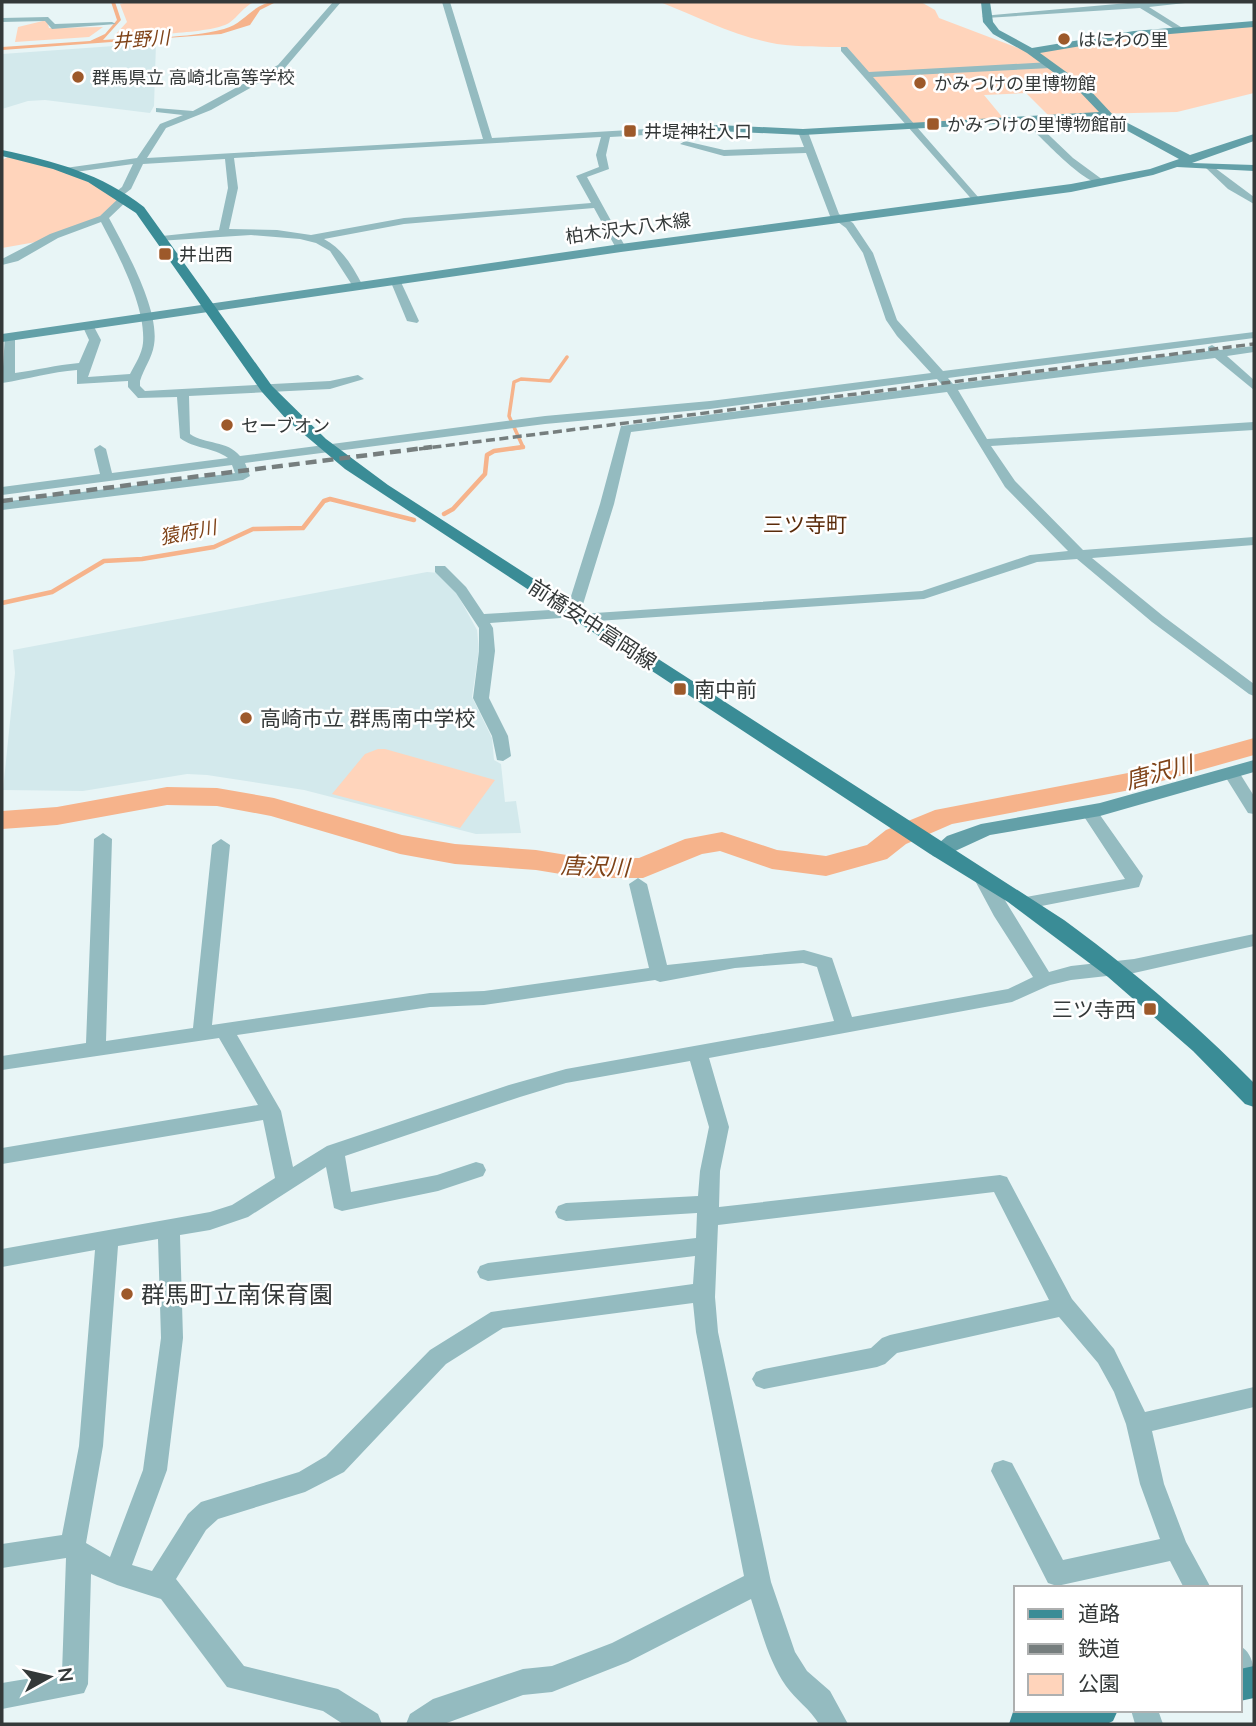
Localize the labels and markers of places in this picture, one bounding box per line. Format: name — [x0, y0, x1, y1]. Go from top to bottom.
place label: はにわの里 — [1078, 28, 1168, 51]
marker: はにわの里 — [1056, 31, 1072, 47]
place label: 群馬県立 高崎北高等学校 — [92, 66, 295, 89]
marker: 群馬県立 高崎北高等学校 — [70, 69, 86, 85]
place label: かみつけの里博物館 — [934, 72, 1096, 95]
marker: かみつけの里博物館 — [912, 75, 928, 91]
place label: かみつけの里博物館前 — [947, 113, 1127, 136]
marker: かみつけの里博物館前 — [925, 116, 941, 132]
place label: 井堤神社入口 — [644, 120, 752, 143]
marker: 井堤神社入口 — [622, 123, 638, 139]
place label: 井出西 — [179, 243, 233, 266]
marker: 井出西 — [157, 246, 173, 262]
place label: セーブオン — [241, 414, 330, 437]
marker: セーブオン — [219, 417, 235, 433]
place label: 南中前 — [694, 676, 757, 702]
marker: 南中前 — [672, 681, 688, 697]
place label: 高崎市立 群馬南中学校 — [260, 705, 475, 731]
marker: 高崎市立 群馬南中学校 — [238, 710, 254, 726]
place label: 三ツ寺西 — [1052, 996, 1136, 1022]
marker: 三ツ寺西 — [1142, 1001, 1158, 1017]
place label: 群馬町立南保育園 — [141, 1279, 333, 1309]
marker: 群馬町立南保育園 — [119, 1286, 135, 1302]

